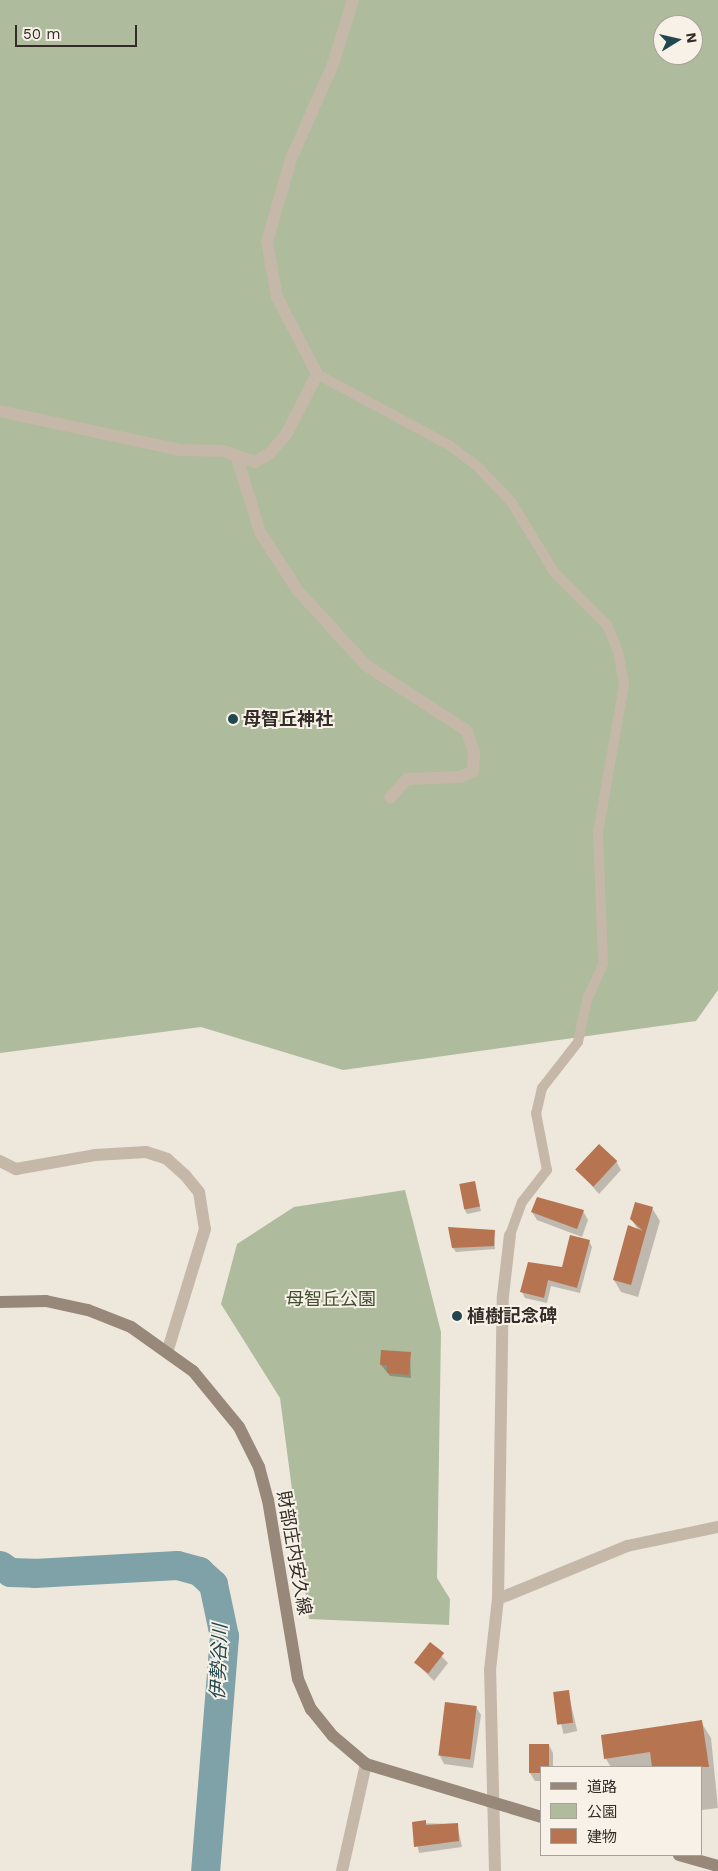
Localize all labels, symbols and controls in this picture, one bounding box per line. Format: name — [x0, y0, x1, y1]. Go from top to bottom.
scale bar — [18, 15, 140, 47]
north arrow — [653, 15, 703, 65]
text: 50 m — [23, 25, 60, 43]
text: N — [683, 31, 701, 44]
place label: 母智丘神社 — [243, 708, 333, 730]
marker: 母智丘神社 — [227, 713, 239, 725]
park label: 母智丘公園 — [286, 1288, 376, 1310]
place label: 植樹記念碑 — [467, 1305, 557, 1327]
marker: 植樹記念碑 — [451, 1310, 463, 1322]
street label: 財部庄内安久線 — [272, 1489, 316, 1617]
water label: 伊勢谷川 — [206, 1624, 232, 1700]
legend — [540, 1766, 703, 1856]
text: 道路 — [587, 1778, 617, 1796]
text: 公園 — [587, 1803, 617, 1821]
text: 建物 — [587, 1828, 617, 1846]

